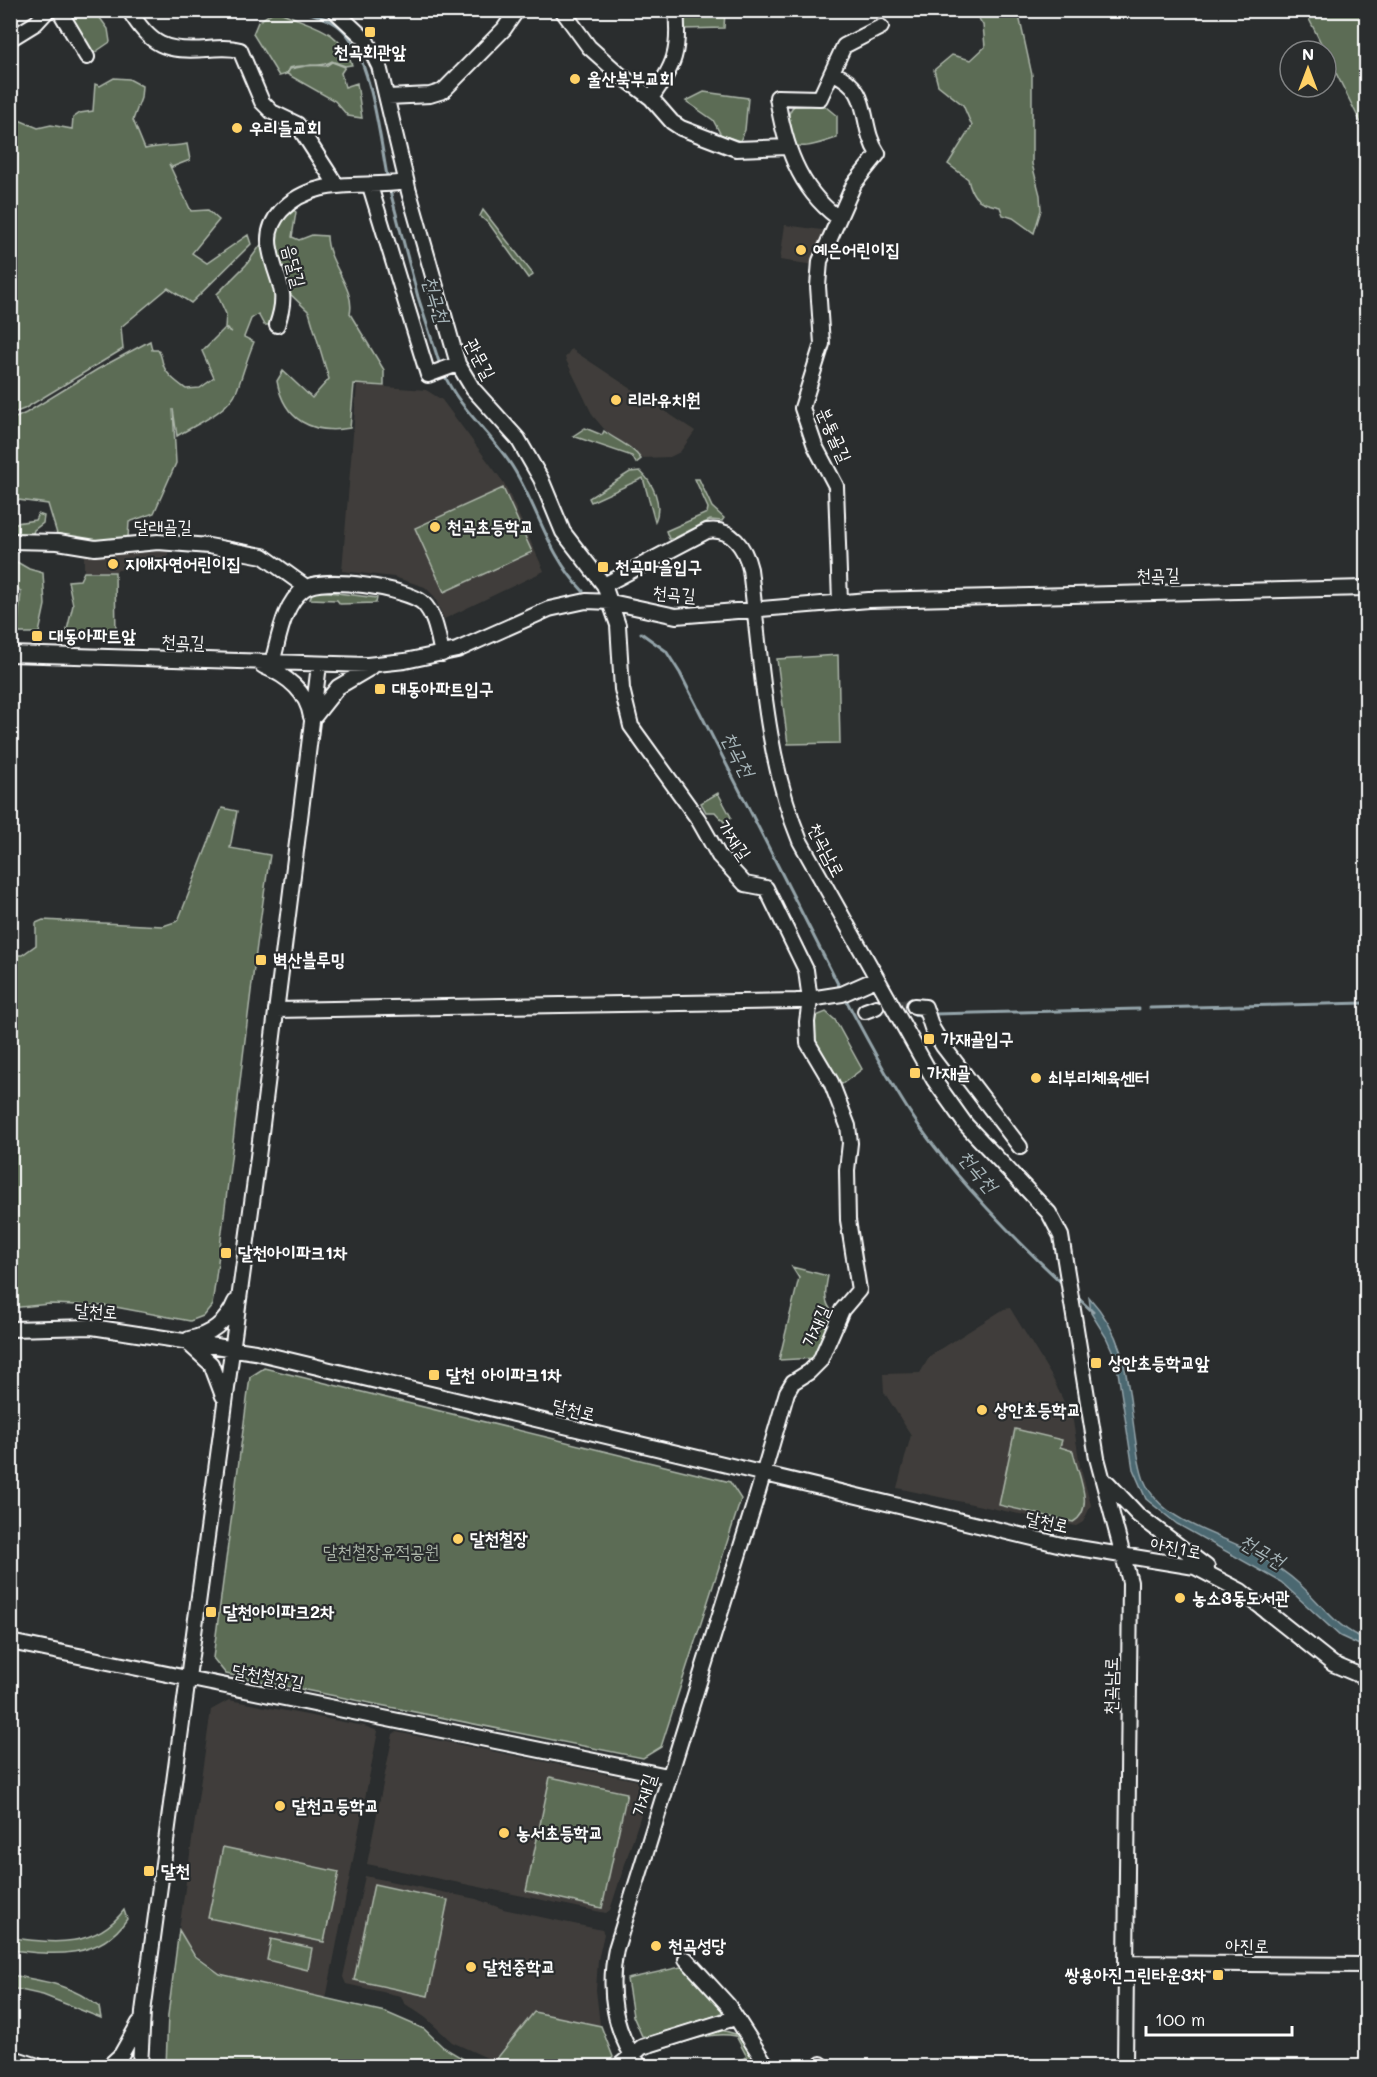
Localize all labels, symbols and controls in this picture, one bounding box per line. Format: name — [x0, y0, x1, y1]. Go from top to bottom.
marker: 천곡회관앞 — [363, 25, 377, 39]
place label: 천곡회관앞 — [334, 39, 407, 63]
north arrow — [1278, 39, 1338, 99]
text: N — [1302, 43, 1314, 64]
place label: 울산북부교회 — [587, 66, 674, 90]
marker: 울산북부교회 — [568, 72, 582, 86]
place label: 우리들교회 — [249, 115, 321, 139]
marker: 우리들교회 — [230, 121, 244, 135]
place label: 예은어린이집 — [813, 237, 900, 261]
street label: 음달길 — [278, 242, 312, 290]
marker: 예은어린이집 — [794, 243, 808, 257]
water label: 천곡천 — [417, 272, 457, 327]
street label: 관문길 — [460, 334, 502, 384]
place label: 리라유치원 — [628, 387, 700, 411]
marker: 리라유치원 — [609, 393, 623, 407]
street label: 분통골길 — [812, 403, 858, 466]
street label: 달래골길 — [134, 514, 192, 538]
place label: 천곡초등학교 — [447, 514, 534, 538]
marker: 천곡초등학교 — [428, 520, 442, 534]
place label: 지애자연어린이집 — [125, 551, 241, 575]
place label: 천곡마을입구 — [615, 554, 702, 578]
marker: 지애자연어린이집 — [106, 557, 120, 571]
marker: 천곡마을입구 — [596, 560, 610, 574]
street label: 천곡길 — [1136, 562, 1180, 586]
street label: 천곡길 — [652, 580, 697, 607]
place label: 대동아파트앞 — [49, 623, 136, 647]
street label: 천곡길 — [161, 628, 206, 654]
marker: 대동아파트앞 — [30, 629, 44, 643]
place label: 대동아파트입구 — [392, 676, 493, 700]
marker: 대동아파트입구 — [373, 682, 387, 696]
water label: 천곡천 — [716, 726, 762, 783]
street label: 가재길 — [713, 815, 757, 865]
street label: 천곡남로 — [803, 818, 851, 881]
place label: 벽산블루밍 — [273, 947, 345, 971]
marker: 벽산블루밍 — [254, 953, 268, 967]
place label: 가재골입구 — [941, 1026, 1013, 1050]
marker: 가재골입구 — [922, 1032, 936, 1046]
place label: 가재골 — [927, 1060, 971, 1084]
place label: 쇠부리체육센터 — [1048, 1065, 1149, 1089]
marker: 가재골 — [908, 1066, 922, 1080]
marker: 쇠부리체육센터 — [1029, 1071, 1043, 1085]
water label: 천곡천 — [953, 1144, 1005, 1199]
place label: 달천아이파크1차 — [238, 1240, 348, 1264]
marker: 달천아이파크1차 — [219, 1246, 233, 1260]
street label: 달천로 — [74, 1297, 119, 1323]
street label: 가재길 — [795, 1300, 835, 1350]
place label: 상안초등학교앞 — [1108, 1350, 1210, 1374]
marker: 상안초등학교앞 — [1089, 1356, 1103, 1370]
place label: 달천 아이파크1차 — [446, 1362, 562, 1386]
marker: 달천 아이파크1차 — [427, 1368, 441, 1382]
street label: 달천로 — [550, 1392, 598, 1426]
place label: 상안초등학교 — [994, 1397, 1081, 1421]
marker: 상안초등학교 — [975, 1403, 989, 1417]
street label: 달천로 — [1023, 1504, 1071, 1538]
place label: 달천철장 — [470, 1526, 528, 1550]
water label: 천곡천 — [1235, 1527, 1292, 1574]
street label: 아진1로 — [1149, 1530, 1204, 1564]
marker: 달천철장 — [451, 1532, 465, 1546]
park label: 달천철장유적공원 — [323, 1539, 439, 1563]
place label: 농소3동도서관 — [1192, 1585, 1290, 1609]
marker: 농소3동도서관 — [1173, 1591, 1187, 1605]
place label: 달천아이파크2차 — [223, 1599, 335, 1623]
marker: 달천아이파크2차 — [204, 1605, 218, 1619]
street label: 달천철장길 — [230, 1657, 307, 1695]
street label: 천곡남로 — [1097, 1657, 1123, 1715]
street label: 가재길 — [625, 1770, 661, 1819]
place label: 달천고등학교 — [292, 1793, 379, 1817]
marker: 달천고등학교 — [273, 1799, 287, 1813]
place label: 농서초등학교 — [516, 1820, 603, 1844]
marker: 농서초등학교 — [497, 1826, 511, 1840]
place label: 달천 — [161, 1858, 190, 1882]
marker: 달천 — [142, 1864, 156, 1878]
place label: 천곡성당 — [668, 1933, 726, 1957]
street label: 아진로 — [1225, 1933, 1269, 1957]
marker: 천곡성당 — [649, 1939, 663, 1953]
place label: 달천중학교 — [483, 1954, 555, 1978]
marker: 달천중학교 — [464, 1960, 478, 1974]
place label: 쌍용아진그린타운3차 — [1065, 1962, 1207, 1986]
marker: 쌍용아진그린타운3차 — [1211, 1968, 1225, 1982]
scale bar — [1146, 1999, 1292, 2037]
text: 100 m — [1155, 2007, 1205, 2031]

